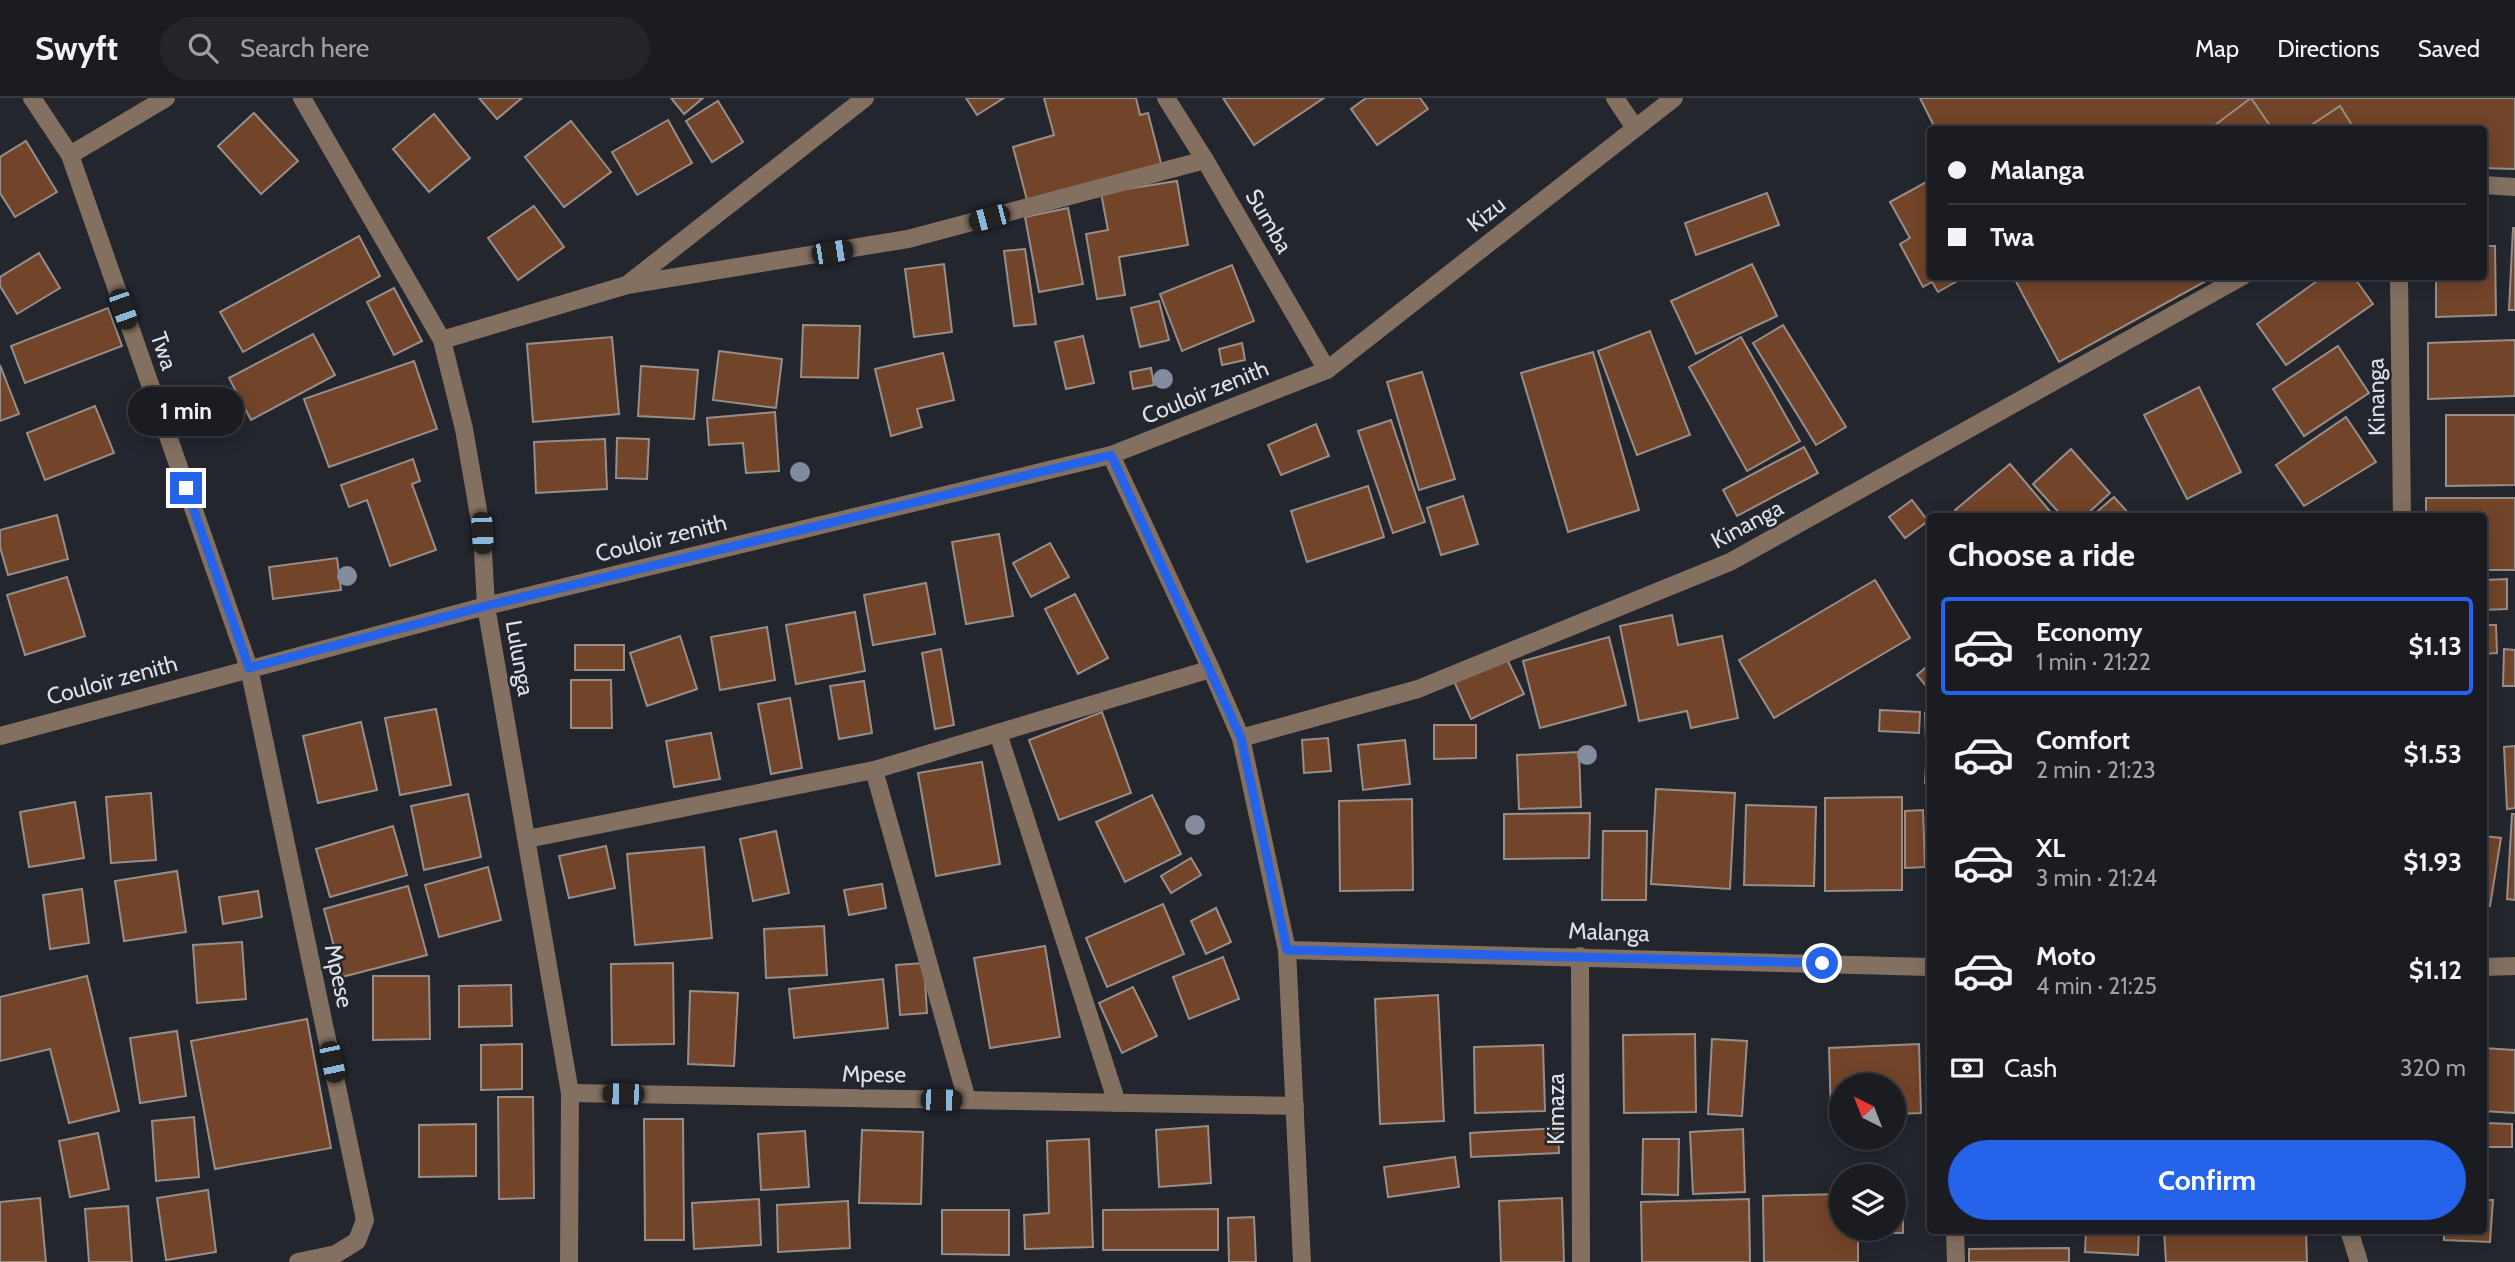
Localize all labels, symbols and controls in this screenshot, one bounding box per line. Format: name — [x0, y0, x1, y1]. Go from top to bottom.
search box — [160, 17, 650, 80]
text: Swyft — [35, 28, 118, 68]
icon: search — [184, 29, 222, 67]
text: Search here — [240, 32, 369, 64]
text: Map — [2195, 34, 2239, 63]
text: Directions — [2277, 34, 2380, 63]
text: Saved — [2418, 34, 2480, 63]
text: Malanga — [1990, 154, 2085, 186]
street label: Sumba — [1240, 184, 1298, 258]
street label: Kizu — [1461, 190, 1511, 238]
car — [966, 202, 1013, 234]
text: Twa — [1990, 221, 2034, 253]
car — [810, 238, 855, 266]
car — [107, 286, 140, 332]
street label: Twa — [145, 328, 183, 374]
street label: Couloir zenith — [1138, 354, 1272, 430]
street label: Kinanga — [2361, 358, 2391, 436]
callout: 1 min — [128, 386, 244, 436]
text: 1 min — [160, 397, 212, 425]
route end — [170, 472, 202, 504]
street label: Kinanga — [1706, 493, 1788, 555]
street label: Couloir zenith — [593, 508, 729, 568]
car — [471, 511, 494, 555]
text: Choose a ride — [1948, 535, 2135, 574]
icon: car — [1952, 615, 2015, 678]
text: Economy — [2036, 616, 2142, 648]
street label: Lulunga — [500, 618, 540, 698]
text: $1.13 — [2408, 630, 2462, 662]
text: 1 min · 21:22 — [2036, 648, 2151, 676]
street label: Couloir zenith — [44, 649, 180, 711]
icon: car — [1952, 723, 2015, 786]
text: Comfort — [2036, 724, 2130, 756]
text: $1.53 — [2404, 738, 2462, 770]
text: 2 min · 21:23 — [2036, 756, 2156, 784]
icon: car — [1952, 831, 2015, 894]
text: XL — [2036, 832, 2065, 864]
text: $1.93 — [2403, 846, 2462, 878]
text: 3 min · 21:24 — [2036, 864, 2157, 892]
street label: Malanga — [1568, 917, 1650, 947]
icon: car — [1952, 939, 2015, 1002]
text: Moto — [2036, 940, 2096, 972]
street label: Mpese — [319, 942, 359, 1011]
route start — [1806, 947, 1838, 979]
text: $1.12 — [2409, 954, 2462, 986]
text: 4 min · 21:25 — [2036, 972, 2157, 1000]
car — [318, 1039, 347, 1085]
icon: cash — [1948, 1049, 1986, 1087]
text: Cash — [2004, 1052, 2057, 1084]
text: 320 m — [2400, 1054, 2466, 1082]
street label: Mpese — [842, 1059, 907, 1089]
street label: Kimaza — [1542, 1073, 1570, 1145]
north arrow — [1829, 1073, 1906, 1150]
map controls — [1829, 1073, 1906, 1241]
car — [602, 1083, 645, 1105]
car — [920, 1089, 963, 1111]
button: Confirm — [1948, 1140, 2466, 1220]
button: layers — [1829, 1164, 1906, 1241]

